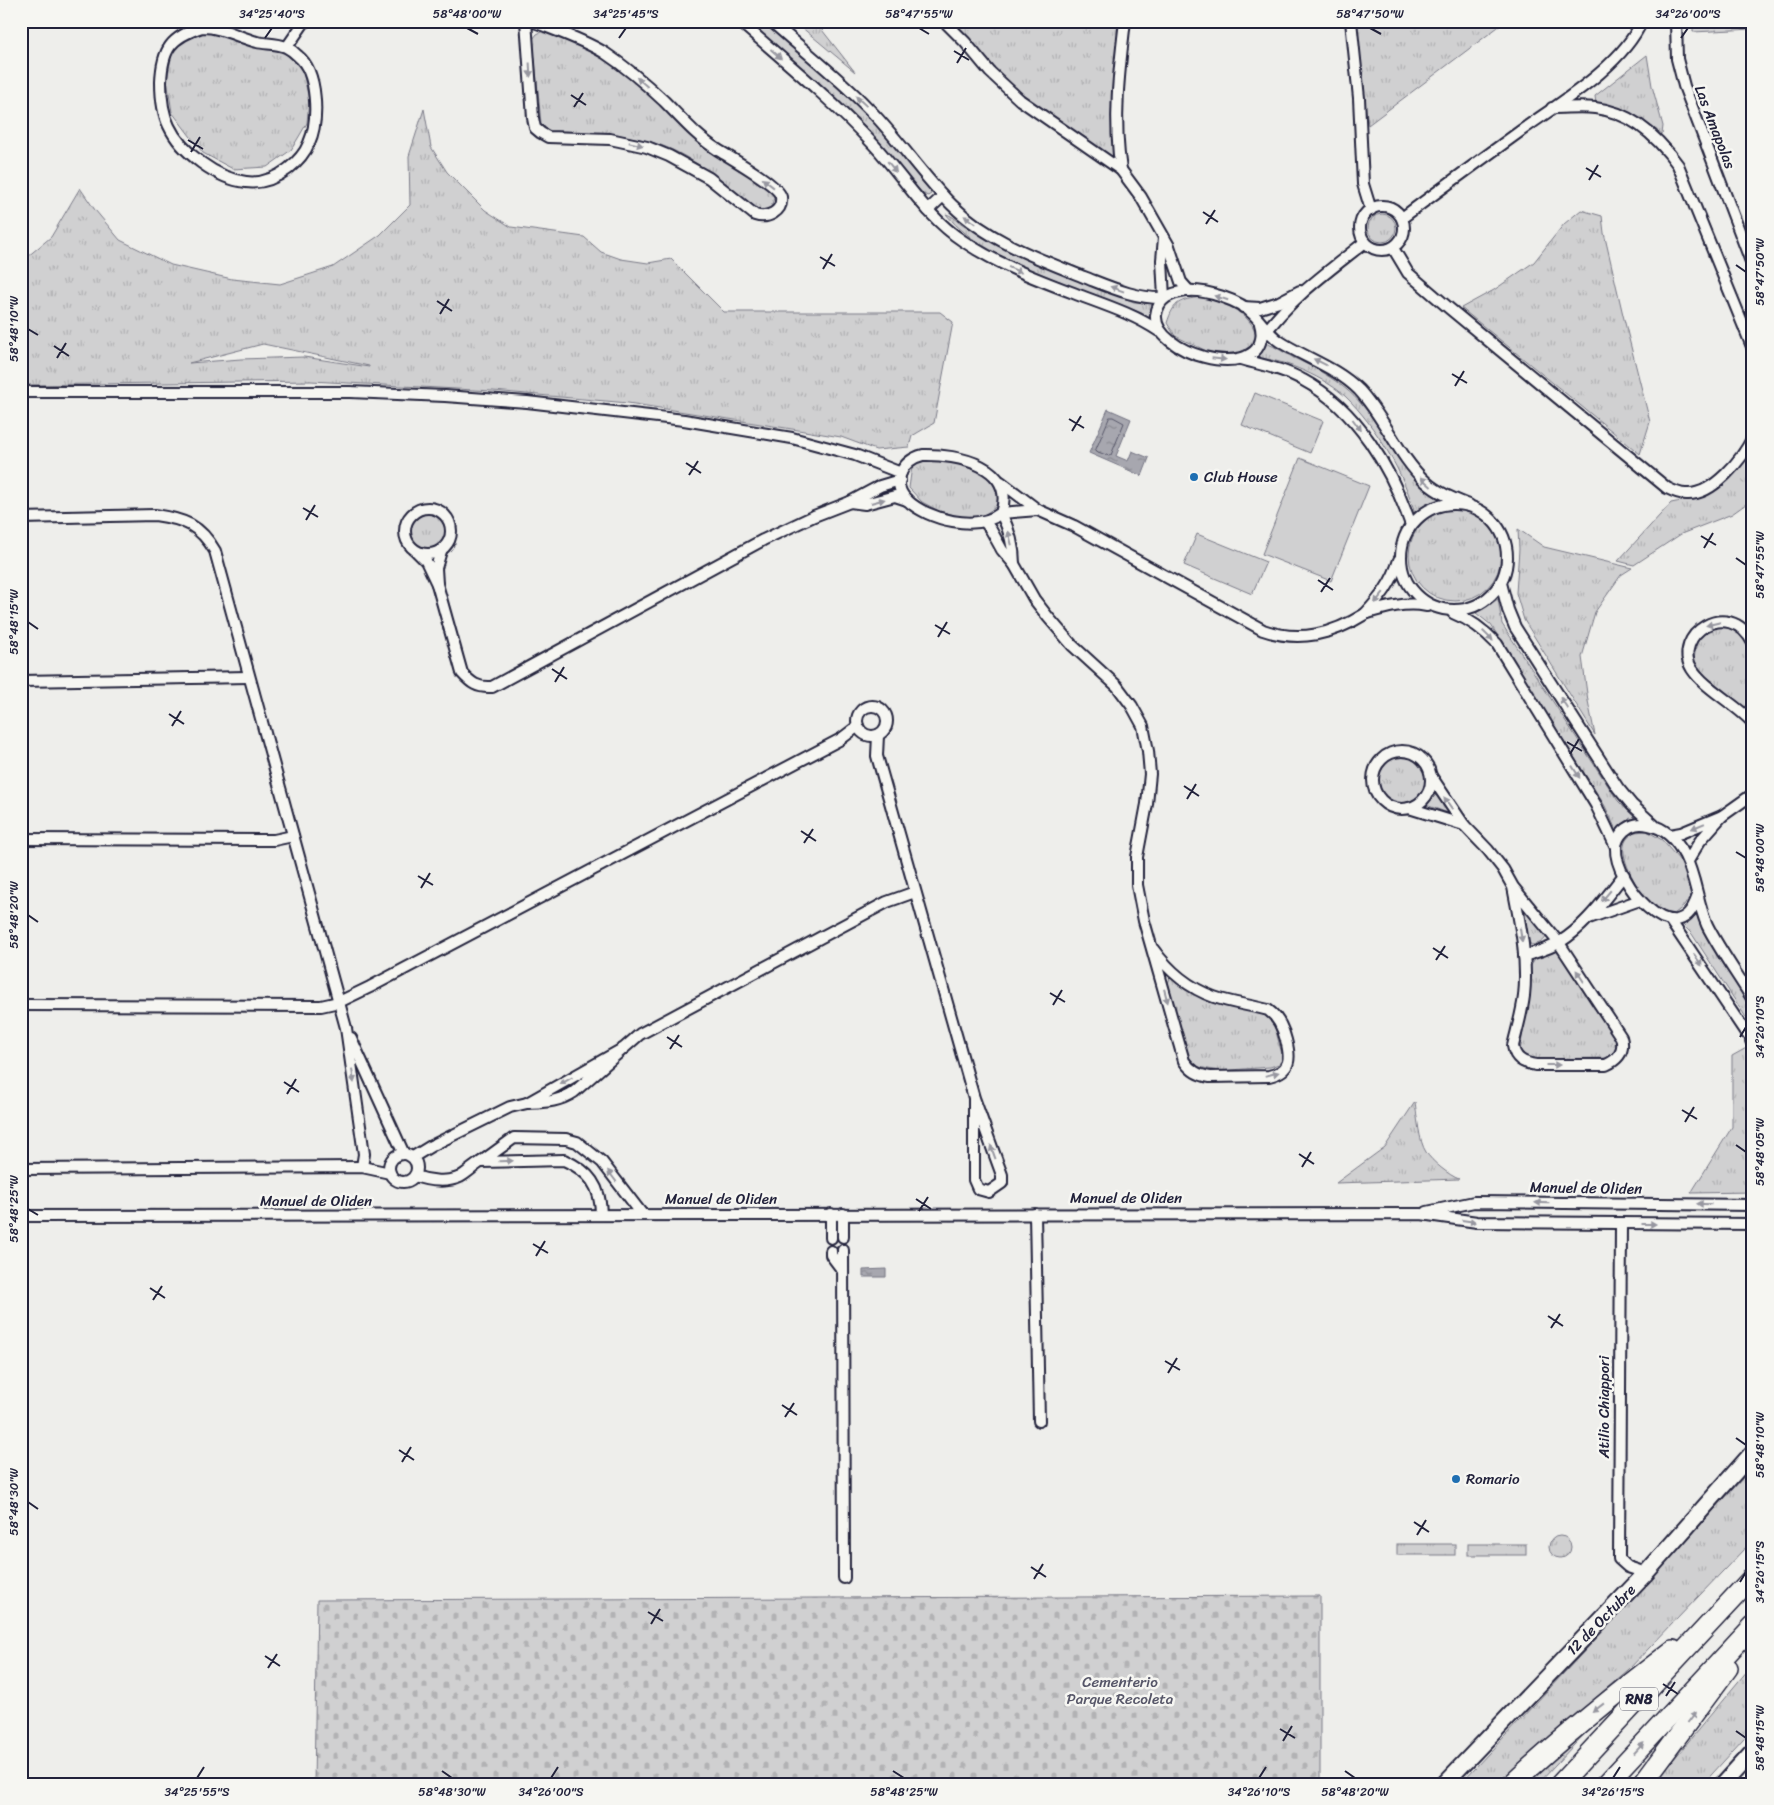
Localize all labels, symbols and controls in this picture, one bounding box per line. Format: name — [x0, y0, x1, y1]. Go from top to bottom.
text: 34°25'40"S — [239, 3, 305, 25]
text: 58°48'00"W — [433, 3, 502, 25]
text: 34°25'45"S — [593, 3, 659, 25]
text: 58°47'55"W — [885, 3, 953, 25]
text: 58°47'50"W — [1336, 3, 1405, 25]
text: 34°26'00"S — [1655, 3, 1721, 25]
one-way arrow — [769, 48, 782, 59]
one-way arrow — [527, 62, 535, 78]
one-way arrow — [637, 76, 649, 88]
street label: Las Amapolas — [1687, 81, 1743, 173]
one-way arrow — [855, 95, 867, 107]
one-way arrow — [628, 140, 643, 148]
one-way arrow — [886, 160, 897, 173]
one-way arrow — [762, 178, 775, 189]
one-way arrow — [964, 215, 977, 225]
text: 58°47'50"W — [1749, 237, 1771, 306]
one-way arrow — [1008, 266, 1022, 274]
one-way arrow — [1109, 285, 1124, 293]
one-way arrow — [1214, 293, 1229, 301]
text: 58°48'10"W — [3, 295, 25, 362]
one-way arrow — [1211, 355, 1227, 363]
one-way arrow — [1312, 358, 1327, 366]
one-way arrow — [1351, 418, 1362, 431]
place label: Club House — [1204, 464, 1278, 490]
marker: Club House — [1188, 471, 1200, 483]
one-way arrow — [1421, 476, 1433, 488]
one-way arrow — [871, 496, 886, 504]
one-way arrow — [1006, 530, 1014, 545]
text: 58°47'55"W — [1749, 531, 1771, 599]
text: 58°48'15"W — [3, 588, 25, 655]
one-way arrow — [1374, 591, 1385, 604]
one-way arrow — [1705, 620, 1721, 628]
one-way arrow — [1482, 630, 1494, 642]
one-way arrow — [1559, 696, 1568, 710]
one-way arrow — [1571, 766, 1580, 779]
one-way arrow — [1443, 797, 1453, 810]
one-way arrow — [1691, 823, 1705, 831]
text: 58°48'00"W — [1749, 823, 1771, 892]
text: 58°48'20"W — [3, 880, 25, 949]
one-way arrow — [1600, 890, 1612, 902]
one-way arrow — [1517, 927, 1525, 943]
one-way arrow — [1693, 954, 1702, 967]
one-way arrow — [1576, 970, 1585, 983]
one-way arrow — [1162, 988, 1170, 1003]
text: 34°26'10"S — [1749, 995, 1771, 1058]
one-way arrow — [1545, 1061, 1561, 1069]
one-way arrow — [349, 1069, 357, 1085]
one-way arrow — [1265, 1070, 1280, 1078]
one-way arrow — [560, 1076, 573, 1085]
text: 58°48'05"W — [1749, 1117, 1771, 1186]
one-way arrow — [989, 1144, 996, 1159]
one-way arrow — [499, 1157, 515, 1165]
one-way arrow — [607, 1170, 618, 1183]
street label: Manuel de Oliden — [1530, 1174, 1642, 1202]
text: 58°48'25"W — [3, 1175, 25, 1243]
street label: Manuel de Oliden — [1070, 1185, 1182, 1211]
street label: Manuel de Oliden — [665, 1186, 777, 1212]
street label: Manuel de Oliden — [260, 1188, 372, 1214]
one-way arrow — [1533, 1199, 1549, 1207]
one-way arrow — [1696, 1200, 1712, 1208]
one-way arrow — [1461, 1217, 1477, 1225]
one-way arrow — [1641, 1220, 1657, 1228]
street label: Atilio Chiappori — [1591, 1355, 1617, 1459]
text: 58°48'10"W — [1749, 1411, 1771, 1478]
place label: Romario — [1466, 1466, 1520, 1492]
text: 58°48'30"W — [3, 1468, 25, 1536]
marker: Romario — [1450, 1473, 1462, 1485]
text: 34°26'15"S — [1749, 1540, 1771, 1603]
street label: 12 de Octubre — [1560, 1578, 1642, 1662]
park label: Cementerio Parque Recoleta — [1067, 1669, 1174, 1712]
road number: RN8 — [1620, 1688, 1658, 1710]
one-way arrow — [1592, 1703, 1605, 1714]
text: 58°48'15"W — [1749, 1704, 1771, 1771]
one-way arrow — [1687, 1710, 1697, 1724]
one-way arrow — [1633, 1742, 1645, 1754]
text: 34°25'55"S — [164, 1781, 230, 1803]
text: 58°48'30"W — [418, 1781, 486, 1803]
text: 34°26'00"S — [518, 1781, 584, 1803]
text: 58°48'25"W — [870, 1781, 938, 1803]
text: 34°26'10"S — [1228, 1781, 1291, 1803]
text: 58°48'20"W — [1321, 1781, 1390, 1803]
text: 34°26'15"S — [1582, 1781, 1645, 1803]

